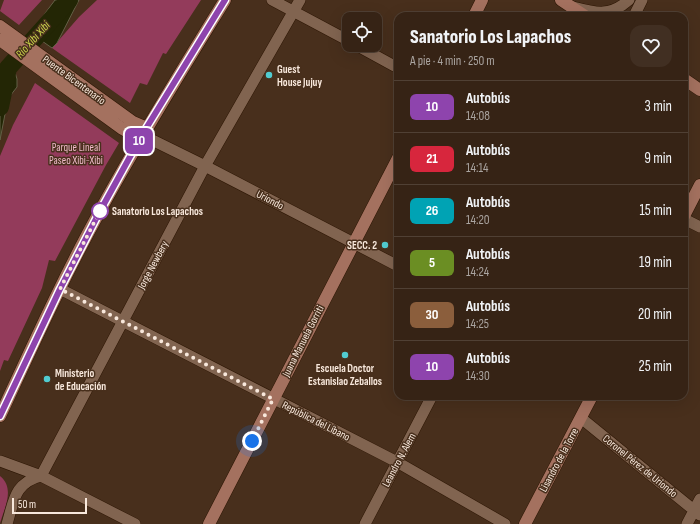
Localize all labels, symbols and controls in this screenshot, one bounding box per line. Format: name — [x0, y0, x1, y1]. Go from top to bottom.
map controls — [342, 12, 382, 52]
button: locate — [342, 12, 382, 52]
water label: Río Xibi Xibi — [12, 18, 54, 62]
button: heart — [630, 25, 672, 67]
text: Sanatorio Los Lapachos — [410, 26, 571, 49]
street label: Puente Bicentenario — [40, 53, 108, 107]
text: A pie · 4 min · 250 m — [410, 53, 495, 69]
place label: Guest House Jujuy — [277, 63, 322, 89]
marker: Guest House Jujuy — [264, 70, 274, 80]
text: Autobús — [466, 89, 510, 108]
text: 3 min — [644, 97, 672, 116]
text: 10 — [426, 98, 438, 115]
text: 14:08 — [466, 108, 490, 124]
line badge: 10 — [121, 128, 157, 154]
text: 10 — [133, 132, 145, 149]
park label: Parque Lineal Paseo Xibi-Xibi — [49, 141, 103, 167]
text: Autobús — [466, 141, 510, 160]
text: 9 min — [644, 149, 672, 168]
text: 21 — [426, 150, 438, 167]
text: 14:14 — [466, 160, 488, 176]
street label: Uriondo — [254, 188, 286, 213]
text: Autobús — [466, 193, 510, 212]
text: 15 min — [640, 201, 672, 220]
marker: Sanatorio Los Lapachos — [91, 202, 109, 220]
text: 26 — [426, 202, 438, 219]
place label: Sanatorio Los Lapachos — [112, 205, 203, 218]
text: 14:20 — [466, 212, 490, 228]
street label: Jorge Newbery — [134, 238, 171, 292]
place label: SECC. 2 — [347, 239, 377, 252]
marker: SECC. 2 — [380, 240, 390, 250]
text: Autobús — [466, 245, 510, 264]
text: 19 min — [639, 253, 672, 272]
text: 5 — [429, 254, 435, 271]
text: 14:24 — [466, 264, 489, 280]
text: Autobús — [466, 297, 510, 316]
street label: Juana Manuela Gorriti — [279, 303, 327, 380]
text: 20 min — [638, 305, 672, 324]
text: 30 — [426, 306, 438, 323]
text: 14:25 — [466, 316, 489, 332]
text: Autobús — [466, 349, 510, 368]
marker: Escuela Doctor Estanislao Zeballos — [340, 350, 350, 360]
text: 25 min — [639, 357, 672, 376]
text: 10 — [426, 358, 438, 375]
place label: Escuela Doctor Estanislao Zeballos — [308, 362, 382, 388]
place label: Ministerio de Educación — [55, 367, 106, 393]
text: 14:30 — [466, 368, 490, 384]
marker: Ministerio de Educación — [42, 374, 52, 384]
street label: República del Líbano — [280, 398, 353, 444]
street label: Lisandro de la Torre — [537, 426, 581, 494]
your location — [242, 431, 262, 451]
street label: Leandro N. Alem — [379, 431, 419, 489]
street label: Coronel Pérez de Uriondo — [600, 432, 680, 500]
scale bar — [12, 496, 87, 515]
text: 50 m — [18, 498, 36, 511]

